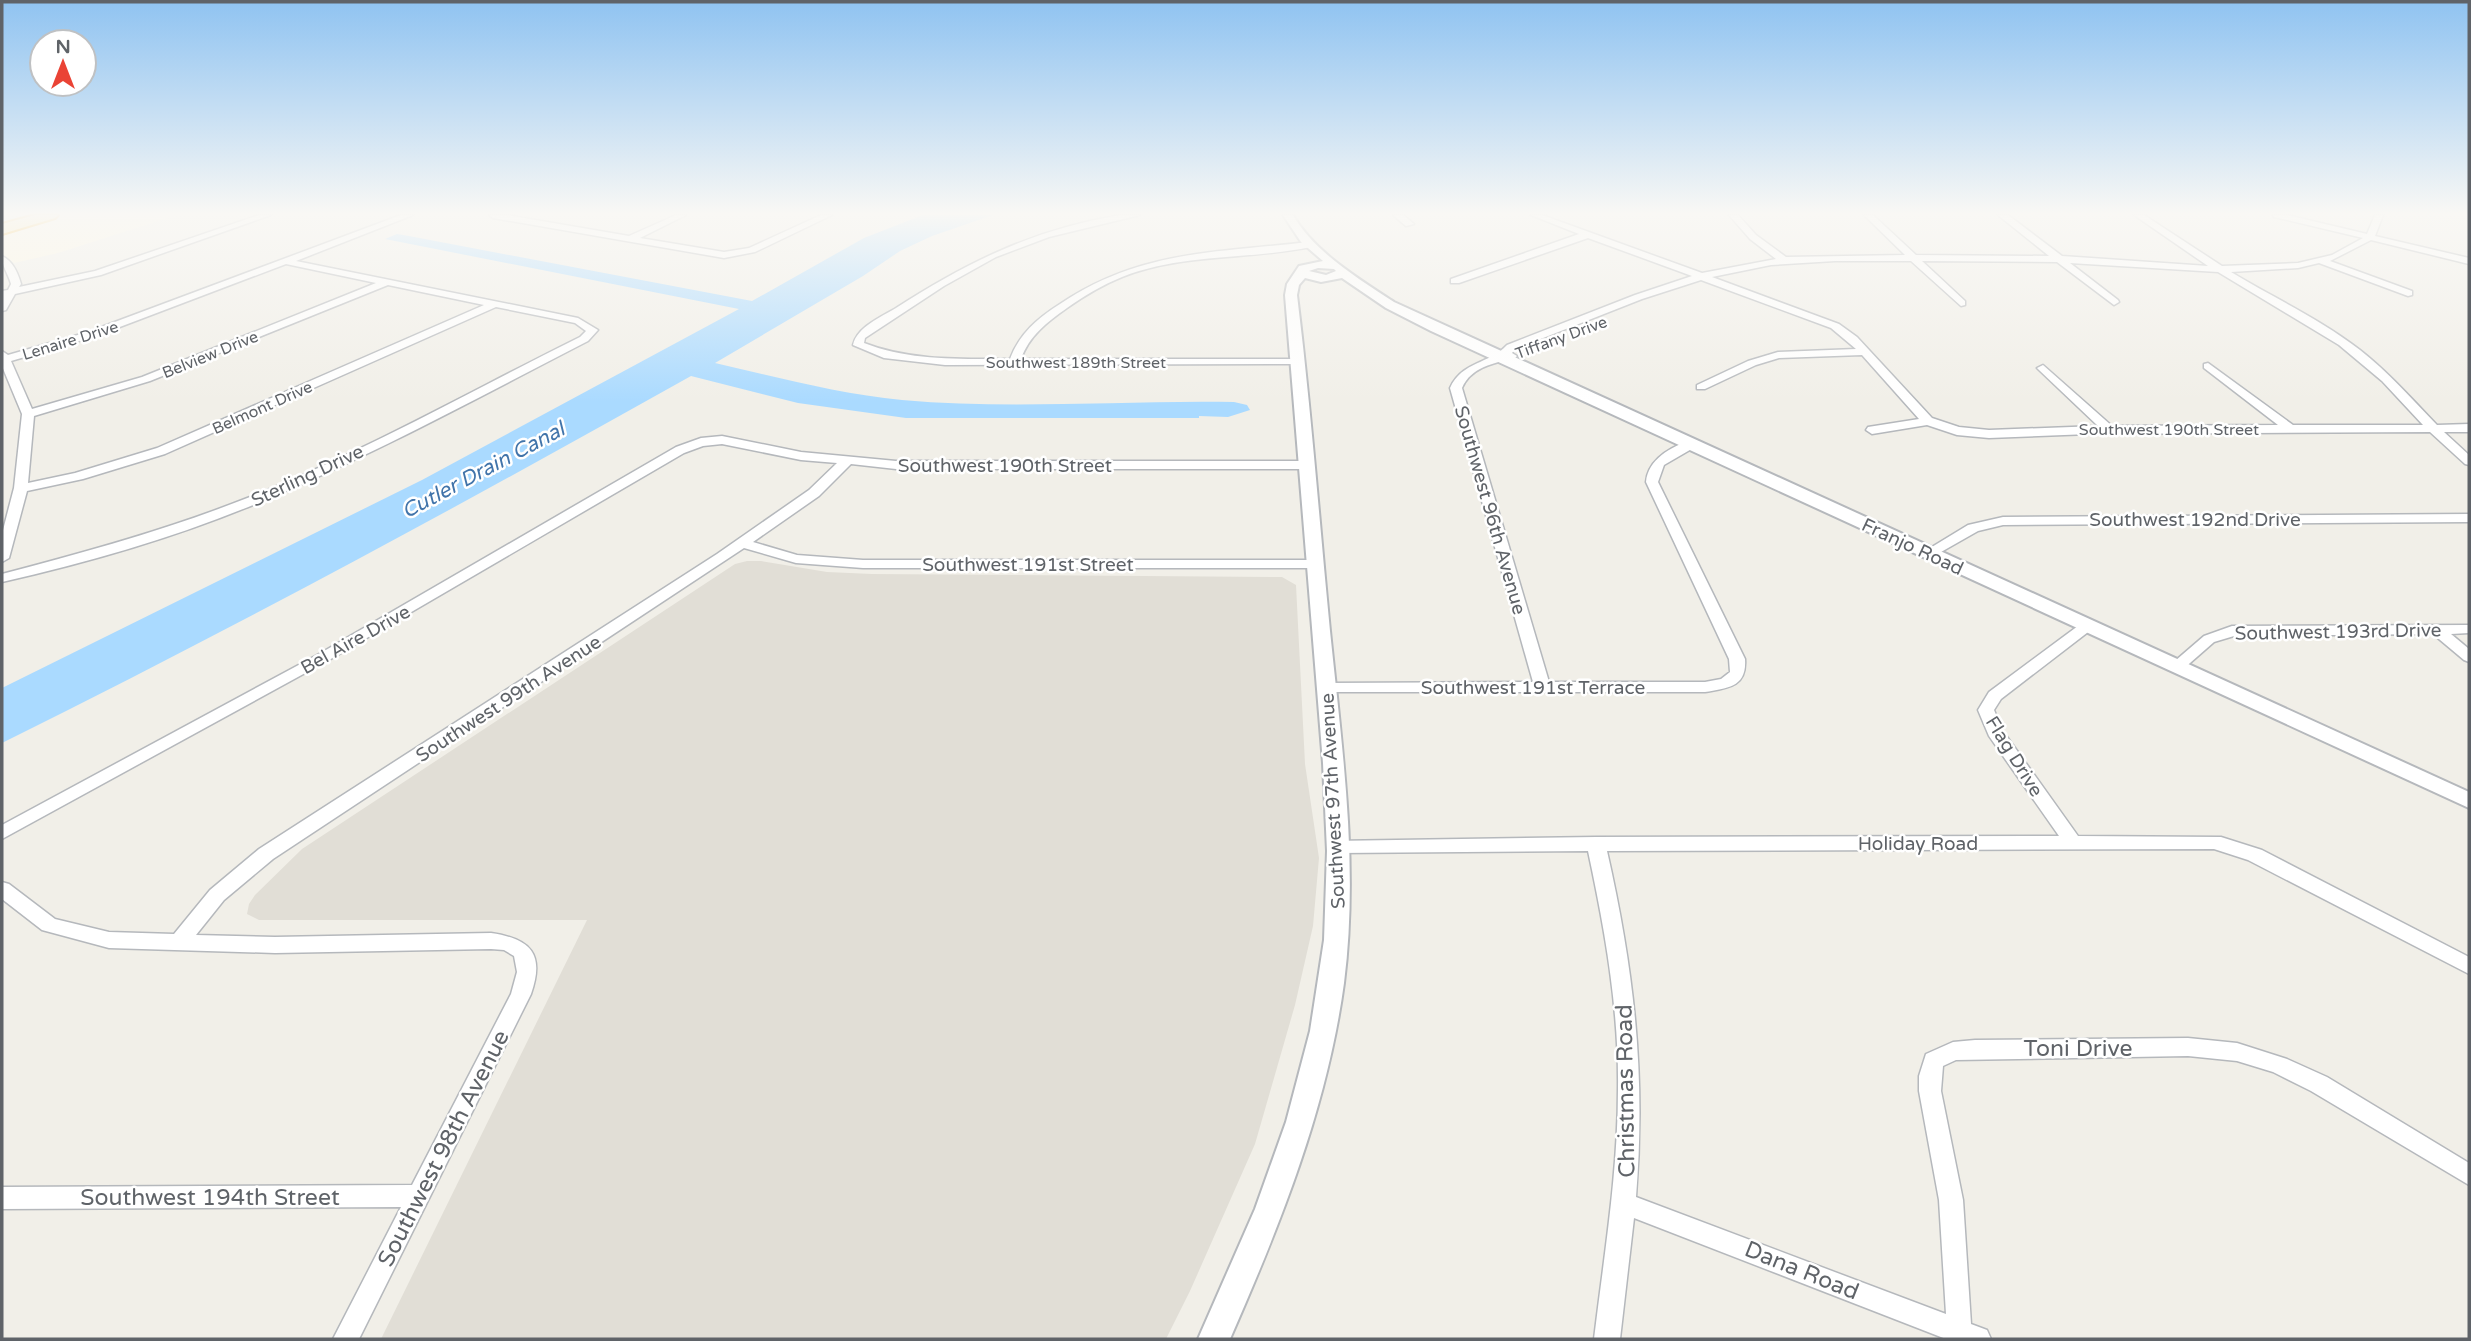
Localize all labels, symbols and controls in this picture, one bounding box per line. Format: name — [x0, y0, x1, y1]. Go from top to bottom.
north arrow — [28, 28, 98, 98]
text: N — [55, 36, 71, 58]
street label: Tiffany Drive — [1513, 312, 1610, 364]
street label: Lenaire Drive — [20, 317, 121, 365]
street label: Belview Drive — [159, 327, 261, 383]
street label: Southwest 189th Street — [986, 353, 1166, 373]
street label: Belmont Drive — [209, 377, 316, 439]
street label: Southwest 96th Avenue — [1450, 403, 1530, 617]
water label: Cutler Drain Canal — [397, 416, 571, 524]
street label: Southwest 190th Street — [2079, 420, 2259, 440]
street label: Sterling Drive — [248, 440, 367, 511]
street label: Southwest 190th Street — [898, 455, 1112, 477]
street label: Southwest 192nd Drive — [2089, 509, 2301, 531]
street label: Franjo Road — [1858, 514, 1967, 580]
street label: Southwest 191st Street — [922, 554, 1134, 576]
street label: Bel Aire Drive — [297, 601, 414, 679]
street label: Southwest 193rd Drive — [2234, 619, 2442, 645]
street label: Southwest 99th Avenue — [412, 631, 605, 767]
street label: Southwest 191st Terrace — [1421, 677, 1645, 699]
street label: Southwest 97th Avenue — [1316, 693, 1350, 909]
street label: Flag Drive — [1981, 712, 2047, 801]
street label: Holiday Road — [1858, 833, 1978, 855]
street label: Christmas Road — [1610, 1004, 1642, 1178]
street label: Southwest 98th Avenue — [372, 1026, 516, 1271]
street label: Toni Drive — [2024, 1035, 2132, 1063]
street label: Southwest 194th Street — [80, 1184, 340, 1212]
street label: Dana Road — [1740, 1235, 1863, 1307]

